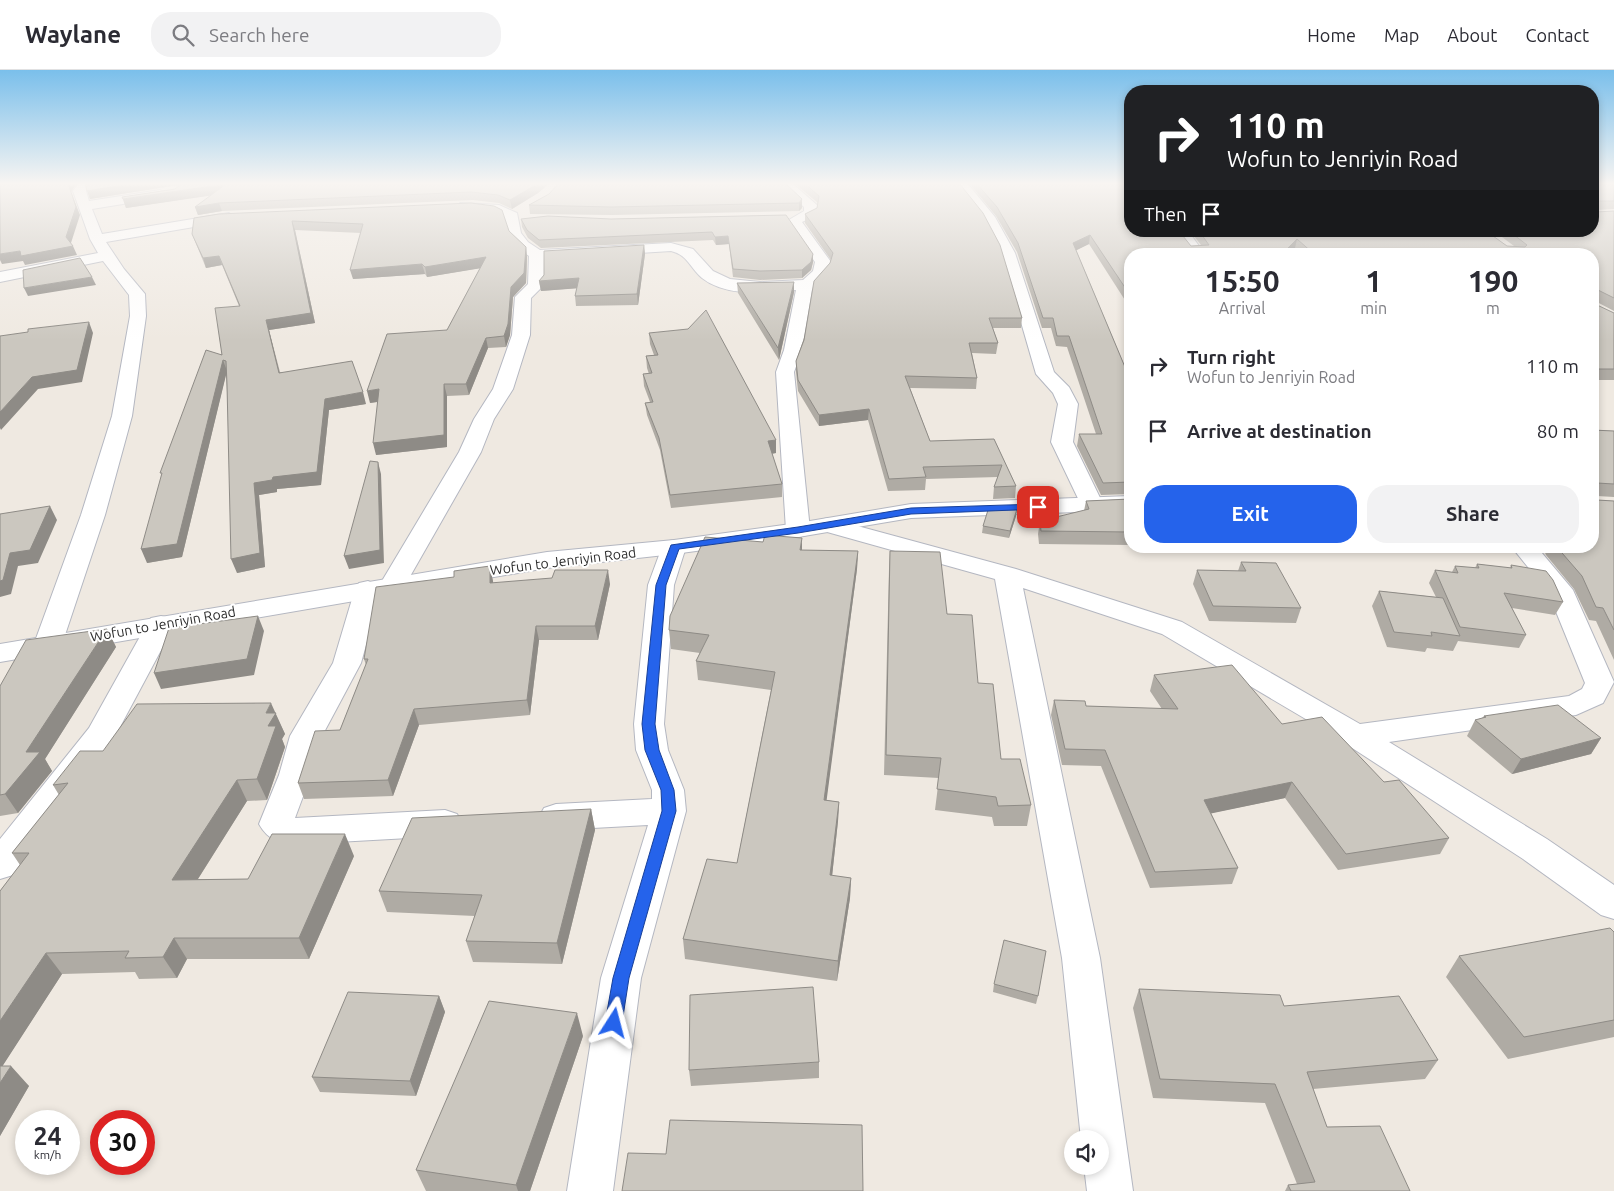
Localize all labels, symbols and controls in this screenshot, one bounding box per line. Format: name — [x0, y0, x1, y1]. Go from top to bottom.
search box — [151, 12, 501, 57]
text: Waylane — [25, 21, 121, 48]
icon: search — [169, 21, 197, 49]
text: Search here — [209, 24, 309, 46]
text: Home — [1307, 25, 1356, 45]
text: Map — [1384, 25, 1419, 45]
text: About — [1447, 25, 1497, 45]
text: Contact — [1525, 25, 1589, 45]
icon: right — [1144, 105, 1209, 170]
text: 110 m — [1227, 105, 1325, 145]
text: Wofun to Jenriyin Road — [1227, 146, 1458, 171]
icon: arrive — [1197, 200, 1225, 228]
text: Then — [1144, 203, 1187, 225]
text: 15:50 — [1205, 264, 1280, 298]
text: 1 — [1365, 264, 1382, 298]
text: 190 — [1468, 264, 1518, 298]
text: Arrival — [1219, 299, 1265, 317]
text: min — [1360, 299, 1387, 317]
text: m — [1486, 299, 1500, 317]
text: Turn right — [1187, 346, 1275, 368]
icon: right — [1144, 352, 1172, 380]
text: 110 m — [1526, 355, 1579, 377]
text: Wofun to Jenriyin Road — [1187, 368, 1355, 386]
icon: arrive — [1144, 417, 1172, 445]
text: Arrive at destination — [1187, 420, 1372, 442]
text: 80 m — [1537, 420, 1579, 442]
button: Exit — [1144, 485, 1357, 543]
button: Share — [1367, 485, 1579, 543]
pin — [1017, 486, 1059, 528]
icon: arrive — [1024, 493, 1052, 521]
street label: Wofun to Jenriyin Road — [489, 544, 637, 578]
street label: Wofun to Jenriyin Road — [89, 603, 237, 645]
position arrow — [587, 996, 639, 1048]
speed limit sign: 30 — [90, 1110, 155, 1175]
text: 24 — [33, 1122, 62, 1150]
map controls — [1064, 1130, 1109, 1175]
button: sound — [1064, 1130, 1109, 1175]
text: km/h — [34, 1148, 61, 1161]

